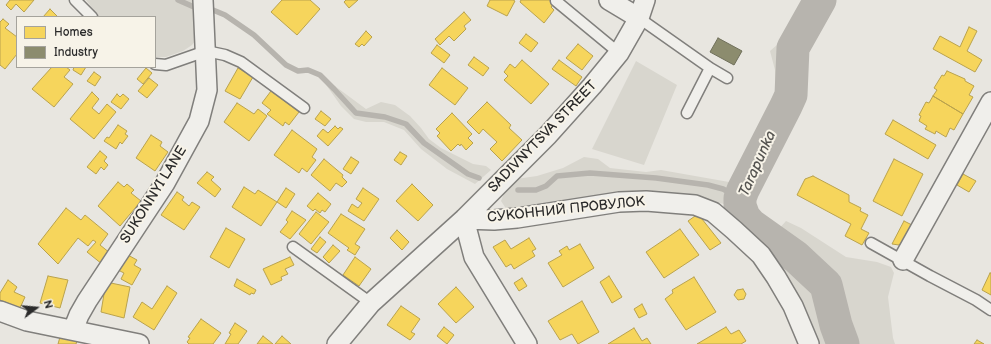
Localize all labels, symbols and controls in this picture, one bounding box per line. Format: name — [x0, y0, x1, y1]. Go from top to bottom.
legend — [16, 16, 156, 68]
text: Homes — [54, 25, 93, 40]
text: Industry — [54, 45, 98, 60]
street label: SADIVNYTSVA STREET — [485, 78, 601, 196]
water label: Tarapunka — [735, 128, 781, 200]
street label: SUKONNYI LANE — [117, 143, 191, 247]
street label: СУКОННИЙ ПРОВУЛОК — [486, 193, 646, 227]
north arrow — [16, 288, 56, 328]
text: N — [41, 299, 55, 310]

